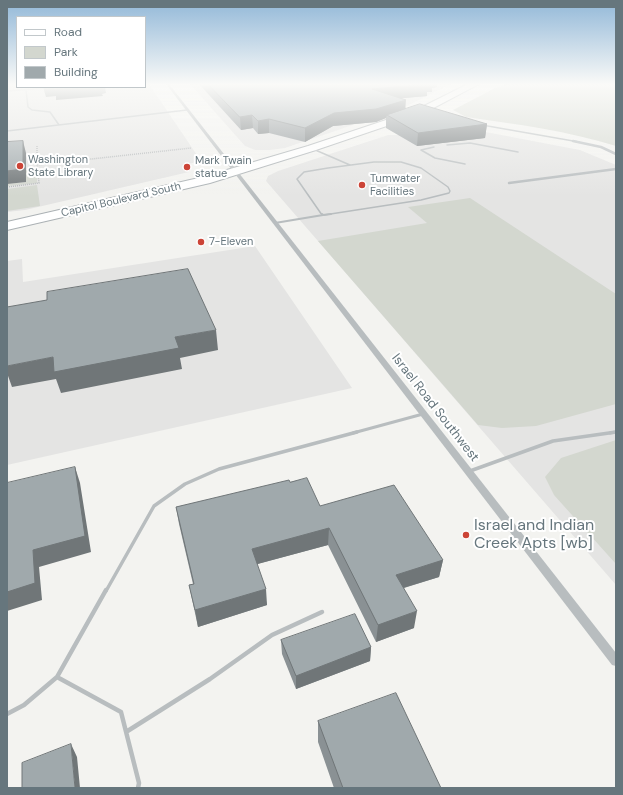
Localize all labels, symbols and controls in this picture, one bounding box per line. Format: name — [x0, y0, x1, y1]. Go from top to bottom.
legend — [16, 16, 146, 88]
text: Road — [54, 24, 82, 40]
text: Park — [54, 44, 78, 60]
text: Building — [54, 64, 98, 80]
place label: Washington State Library — [28, 153, 93, 179]
place label: Mark Twain statue — [195, 154, 251, 180]
marker: Washington State Library — [15, 161, 25, 171]
marker: Mark Twain statue — [182, 162, 192, 172]
place label: Tumwater Facilities — [370, 172, 420, 198]
street label: Capitol Boulevard South — [60, 180, 182, 220]
marker: Tumwater Facilities — [357, 180, 367, 190]
place label: 7-Eleven — [209, 235, 253, 249]
marker: 7-Eleven — [196, 237, 206, 247]
street label: Israel Road Southwest — [388, 351, 482, 465]
place label: Israel and Indian Creek Apts [wb] — [474, 516, 594, 554]
marker: Israel and Indian Creek Apts [wb] — [461, 530, 471, 540]

